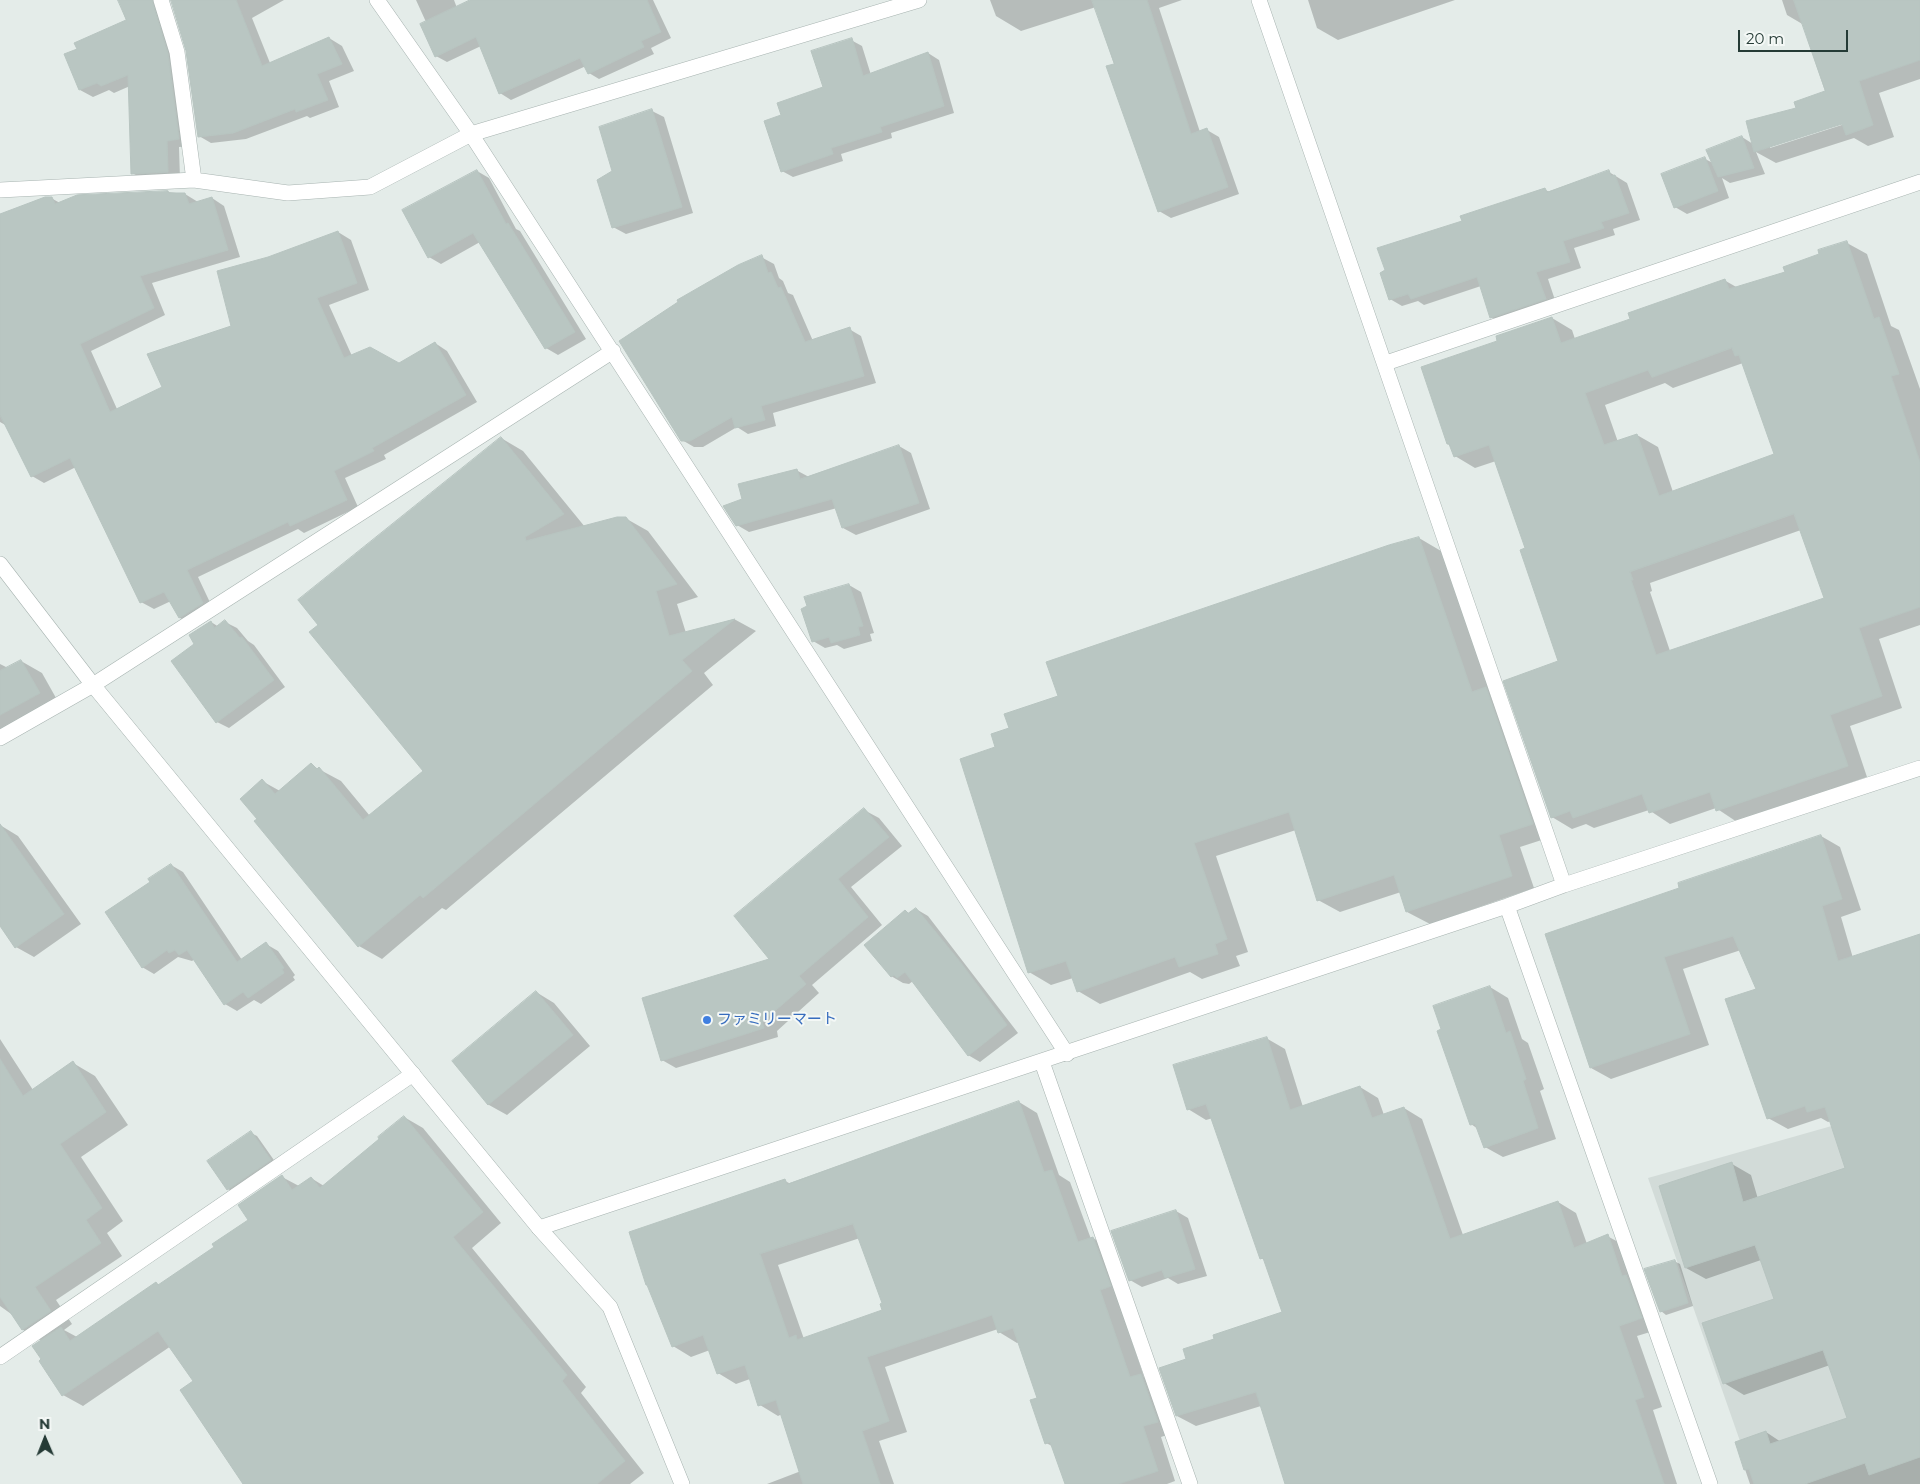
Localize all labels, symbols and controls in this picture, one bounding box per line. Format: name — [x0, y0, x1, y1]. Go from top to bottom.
scale bar — [1740, 20, 1850, 52]
text: 20 m — [1746, 29, 1784, 48]
place label: ファミリーマート — [717, 1011, 837, 1029]
marker: ファミリーマート — [701, 1014, 713, 1026]
north arrow — [20, 1414, 70, 1464]
text: N — [39, 1415, 51, 1433]

